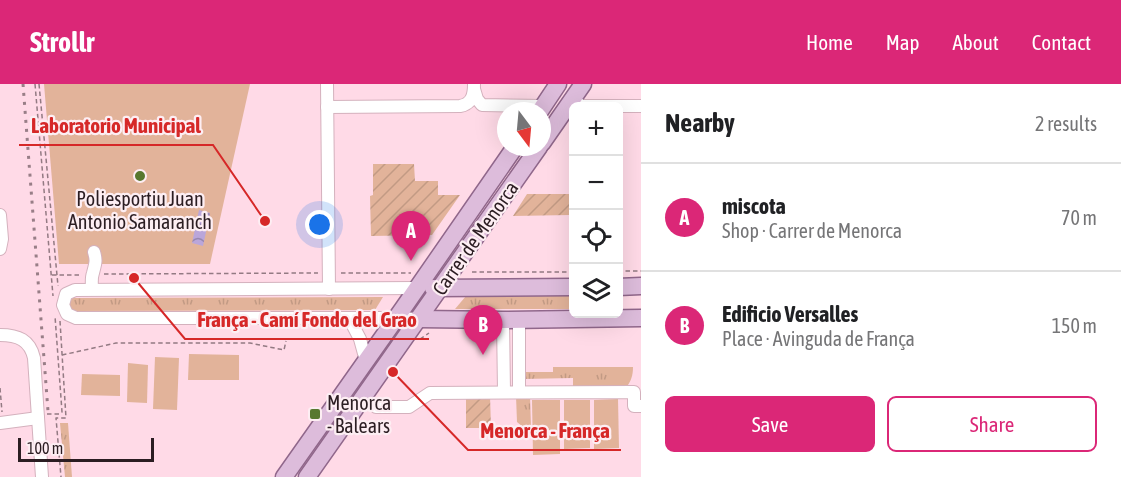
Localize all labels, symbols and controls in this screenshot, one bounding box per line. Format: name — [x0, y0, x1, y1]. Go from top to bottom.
text: Strollr — [30, 26, 94, 58]
text: Home — [806, 30, 853, 54]
text: Map — [886, 30, 920, 54]
text: About — [953, 30, 999, 54]
text: Contact — [1032, 30, 1091, 54]
north arrow — [497, 102, 551, 156]
map controls — [569, 102, 623, 318]
button: + — [569, 102, 623, 156]
callout: Laboratorio Municipal — [19, 106, 213, 145]
text: Nearby — [665, 108, 735, 138]
text: 2 results — [1035, 112, 1097, 135]
text: Laboratorio Municipal — [31, 113, 201, 137]
button: − — [569, 156, 623, 210]
marker: Poliesportiu Juan Antonio Samaranch — [133, 169, 147, 183]
street label: Carrer de Menorca — [427, 177, 523, 299]
place label: Poliesportiu Juan Antonio Samaranch — [68, 187, 212, 233]
text: miscota — [722, 193, 786, 219]
text: A — [680, 206, 689, 229]
text: 70 m — [1061, 206, 1097, 229]
your location — [305, 210, 334, 239]
button: locate — [569, 210, 623, 264]
pin: A — [392, 212, 430, 261]
text: Shop · Carrer de Menorca — [722, 219, 902, 242]
button: layers — [569, 264, 623, 318]
callout: França - Camí Fondo del Grao — [185, 300, 429, 339]
text: Edificio Versalles — [722, 301, 858, 327]
pin: B — [464, 306, 502, 355]
text: França - Camí Fondo del Grao — [197, 307, 417, 331]
text: B — [680, 314, 689, 337]
text: 150 m — [1052, 314, 1097, 337]
text: Place · Avinguda de França — [722, 327, 915, 350]
place label: Menorca - Balears — [327, 391, 391, 437]
button: Save — [665, 396, 875, 452]
button: Share — [887, 396, 1097, 452]
marker: Menorca - Balears — [308, 407, 322, 421]
callout: Menorca - França — [468, 411, 621, 450]
text: Menorca - França — [480, 418, 610, 442]
scale bar — [18, 435, 154, 462]
text: 100 m — [27, 439, 63, 457]

